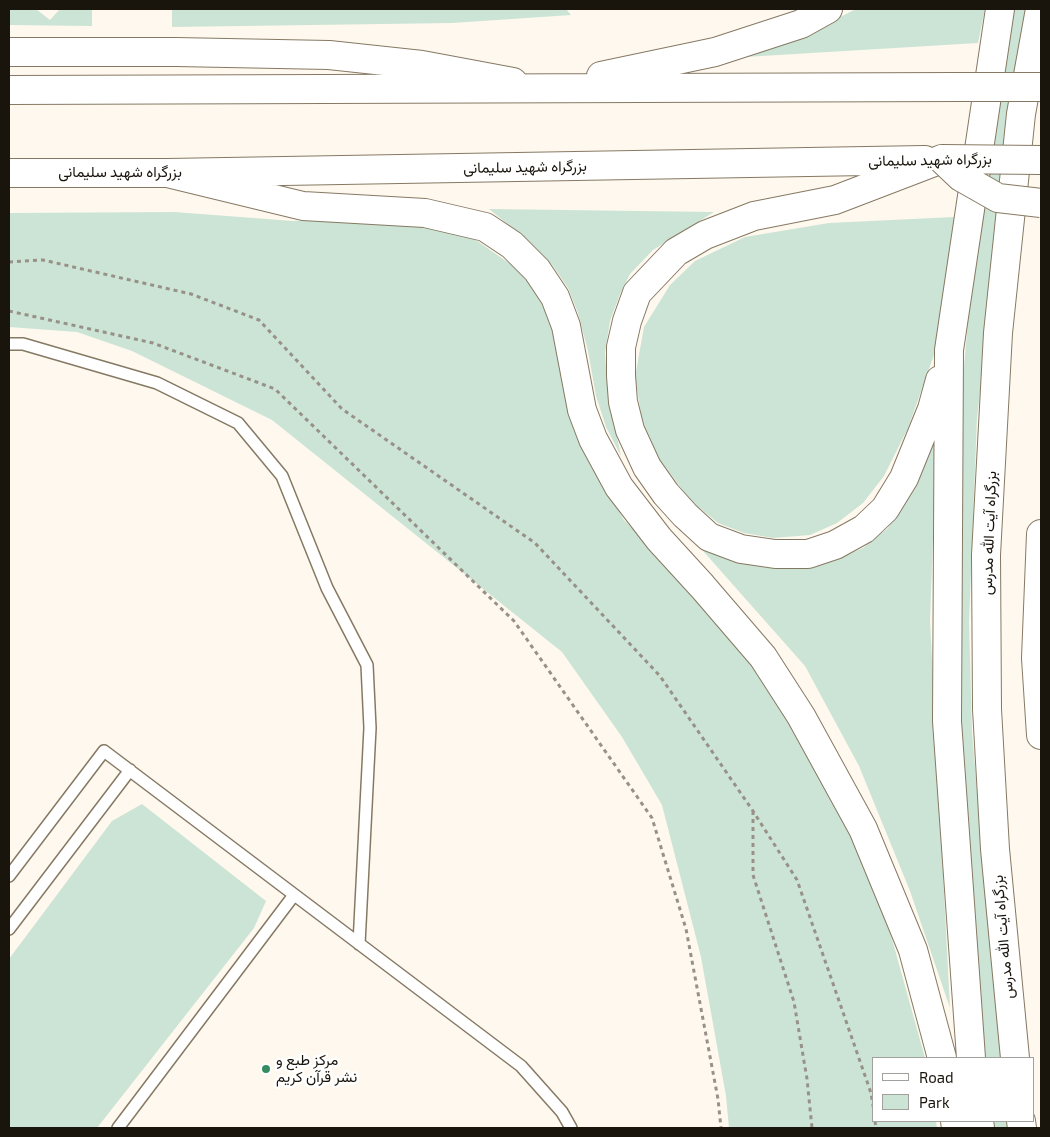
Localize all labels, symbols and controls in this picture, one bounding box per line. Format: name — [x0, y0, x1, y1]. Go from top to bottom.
street label: بزرگراه شهید سلیمانی — [868, 150, 992, 170]
street label: بزرگراه شهید سلیمانی — [463, 157, 587, 177]
street label: بزرگراه شهید سلیمانی — [58, 163, 182, 181]
street label: بزرگراه آیت الله مدرس — [978, 471, 1000, 595]
street label: بزرگراه آیت الله مدرس — [989, 874, 1017, 1000]
place label: مرکز طبع و نشر قرآن کریم — [276, 1051, 357, 1086]
legend — [872, 1057, 1035, 1122]
marker: مرکز طبع و نشر قرآن کریم — [260, 1063, 272, 1075]
text: Road — [919, 1068, 954, 1086]
text: Park — [919, 1093, 950, 1111]

